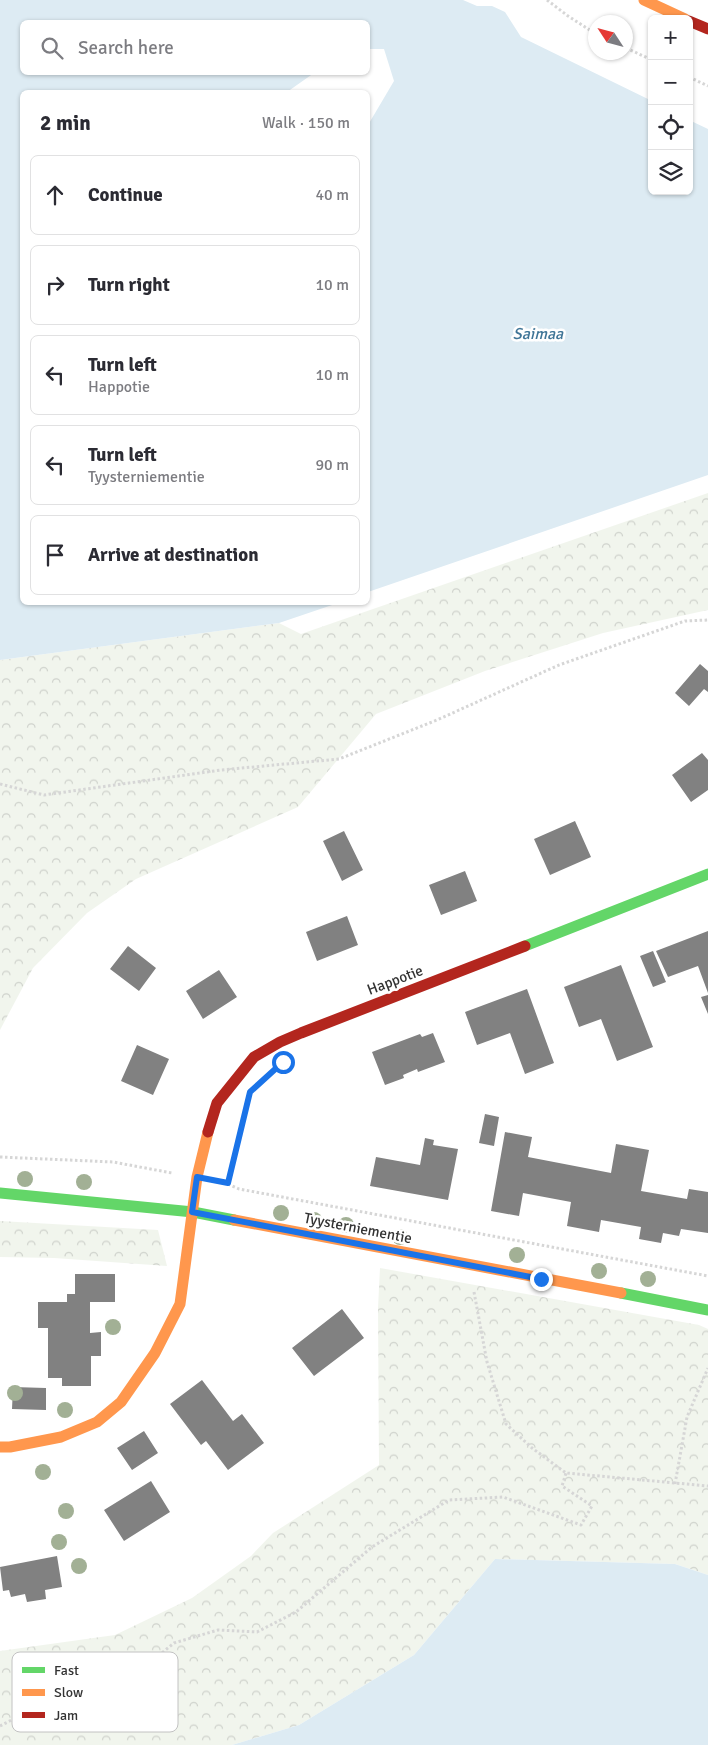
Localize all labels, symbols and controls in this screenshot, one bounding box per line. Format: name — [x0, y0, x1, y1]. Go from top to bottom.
north arrow — [588, 15, 633, 60]
map controls — [648, 15, 693, 195]
button: + — [648, 15, 693, 60]
search box — [20, 20, 370, 75]
icon: search — [38, 34, 66, 62]
text: Search here — [78, 36, 174, 60]
button: − — [648, 60, 693, 105]
button: locate — [648, 105, 693, 150]
text: 2 min — [40, 110, 91, 136]
text: Walk · 150 m — [262, 113, 350, 133]
button: layers — [648, 150, 693, 195]
icon: ahead — [41, 181, 69, 209]
text: Continue — [88, 183, 163, 207]
text: 40 m — [315, 185, 349, 205]
icon: right — [41, 271, 69, 299]
text: Turn right — [88, 273, 170, 297]
text: 10 m — [315, 275, 349, 295]
water label: Saimaa — [513, 324, 564, 344]
text: Turn left — [88, 353, 157, 377]
icon: left — [41, 361, 69, 389]
text: 10 m — [315, 365, 349, 385]
text: Happotie — [88, 377, 150, 397]
text: Turn left — [88, 443, 157, 467]
icon: left — [41, 451, 69, 479]
text: 90 m — [315, 455, 349, 475]
text: Tyysterniementie — [88, 467, 205, 487]
icon: arrive — [41, 541, 69, 569]
text: Arrive at destination — [88, 543, 259, 567]
street label: Happotie — [365, 961, 425, 999]
route start — [272, 1051, 295, 1074]
street label: Tyysterniementie — [303, 1209, 413, 1247]
route end — [530, 1268, 553, 1291]
legend — [12, 1652, 178, 1732]
text: Fast — [54, 1662, 79, 1679]
text: Slow — [54, 1684, 83, 1701]
text: Jam — [54, 1707, 78, 1724]

